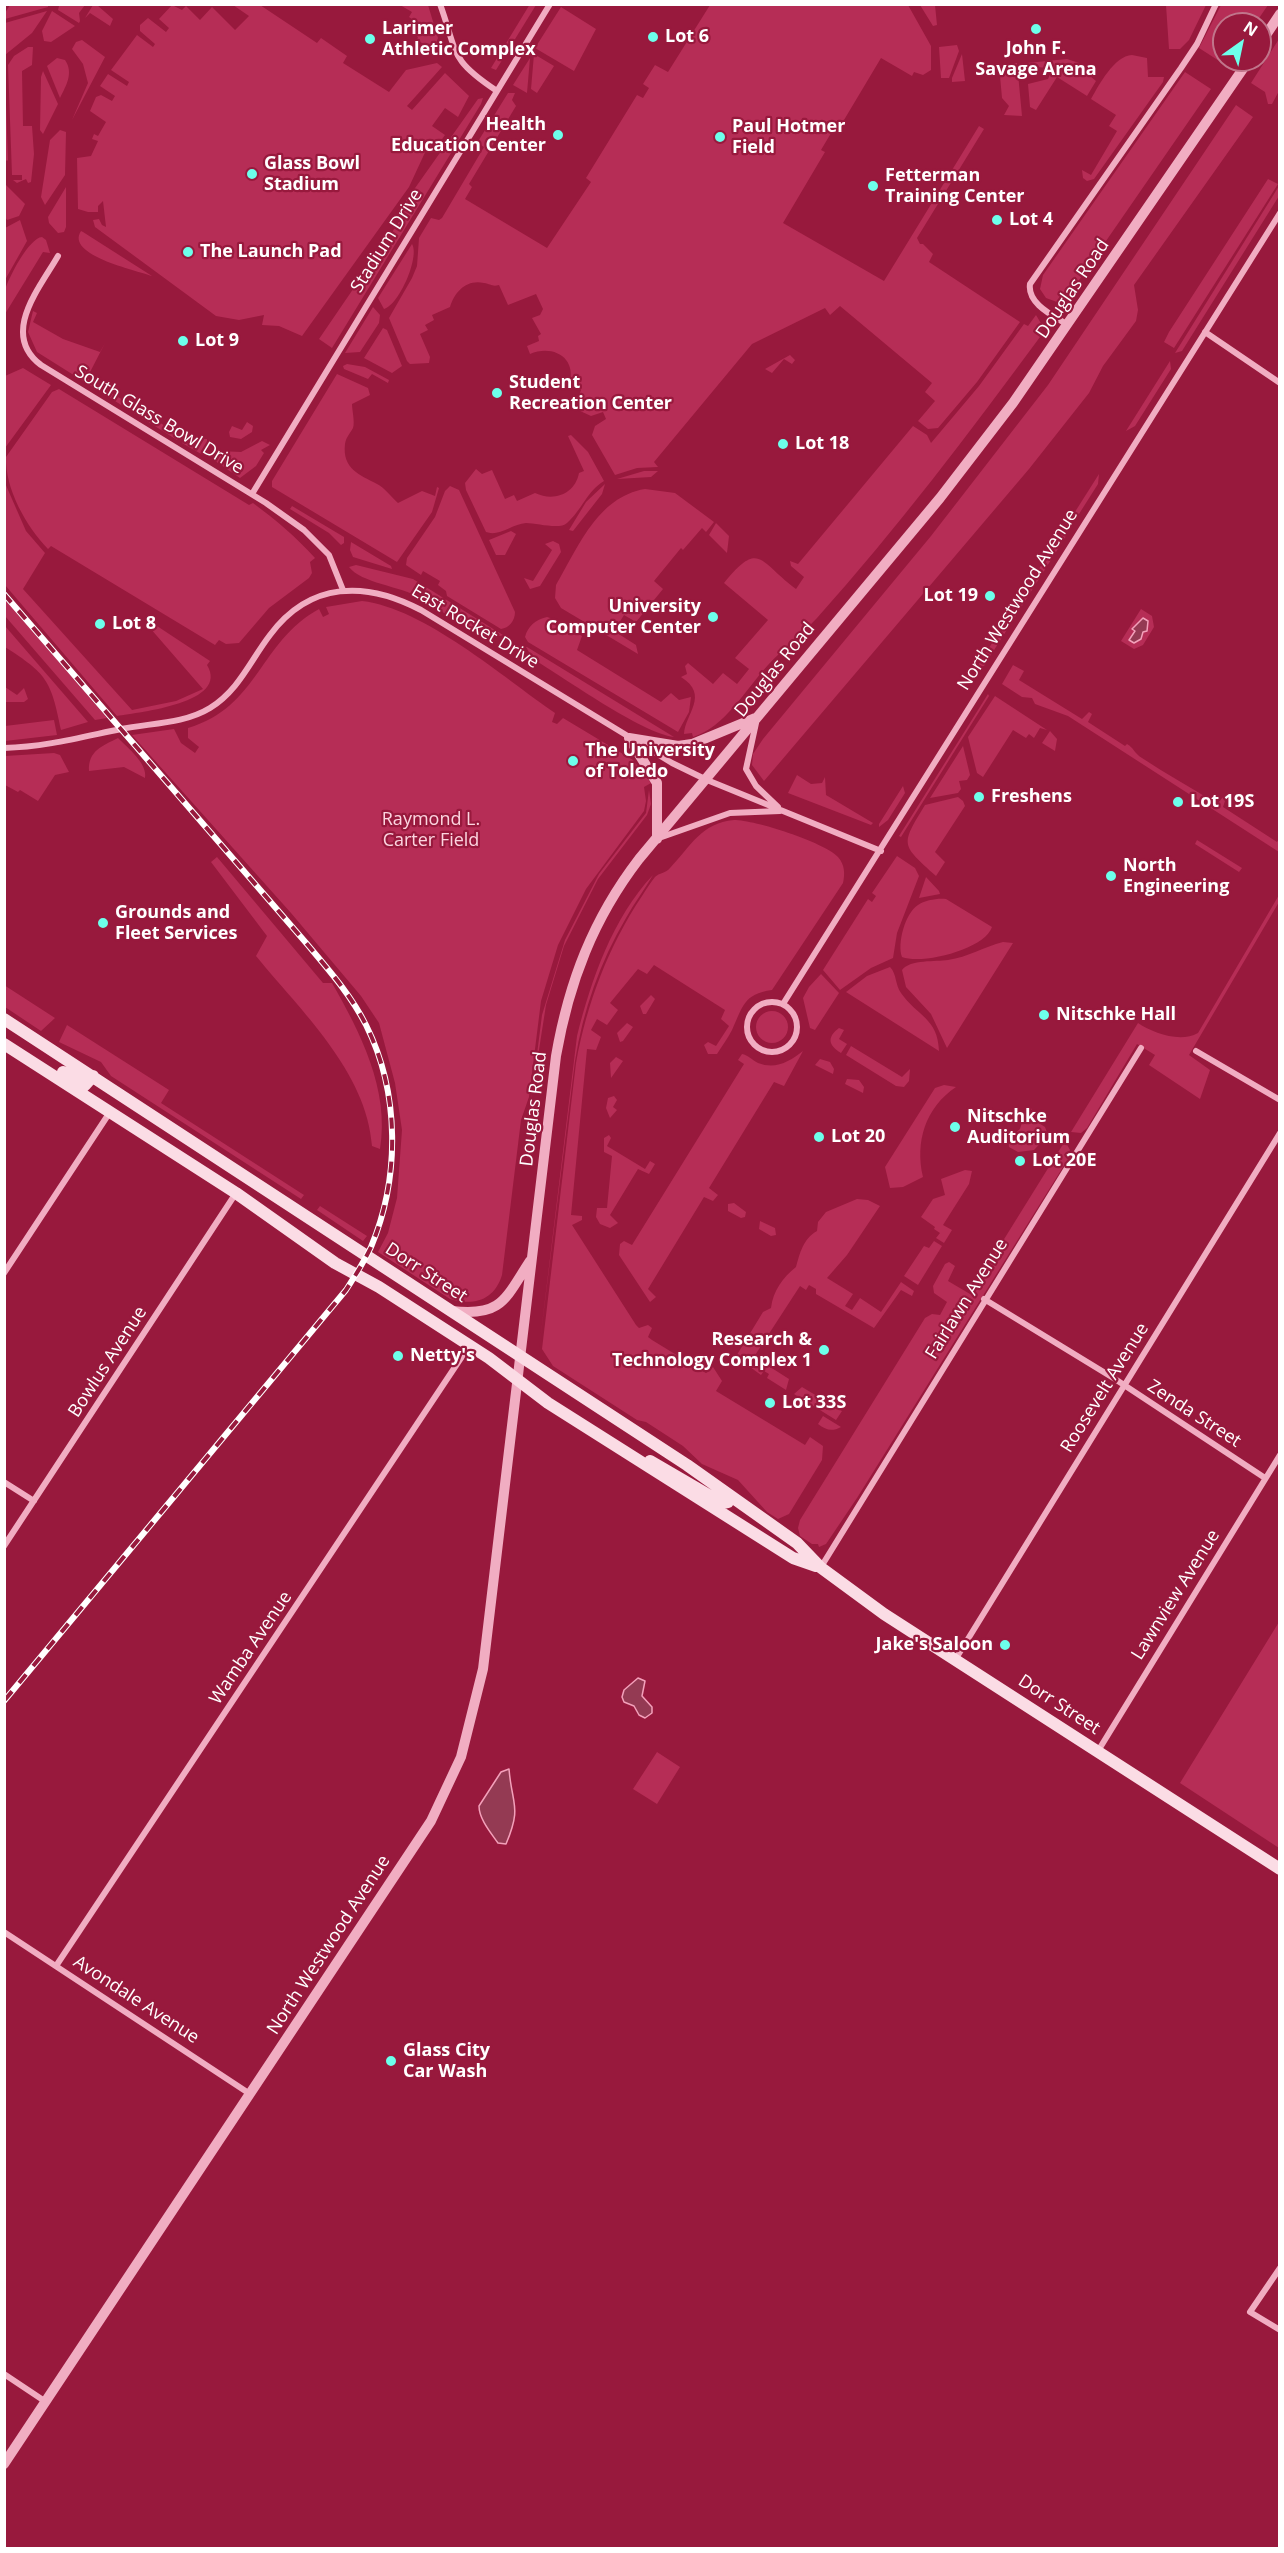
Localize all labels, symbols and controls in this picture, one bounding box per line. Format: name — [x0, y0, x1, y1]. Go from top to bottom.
north arrow — [1212, 12, 1272, 72]
text: N — [1239, 16, 1262, 41]
place label: Larimer Athletic Complex — [382, 18, 536, 60]
marker: John F. Savage Arena — [1029, 22, 1043, 36]
place label: Lot 6 — [665, 26, 709, 48]
marker: Lot 6 — [646, 30, 660, 44]
marker: Larimer Athletic Complex — [363, 32, 377, 46]
place label: John F. Savage Arena — [975, 38, 1097, 80]
place label: Health Education Center — [391, 114, 546, 156]
place label: Paul Hotmer Field — [732, 116, 845, 158]
marker: Health Education Center — [551, 128, 565, 142]
marker: Paul Hotmer Field — [713, 130, 727, 144]
place label: Glass Bowl Stadium — [264, 153, 360, 195]
place label: Fetterman Training Center — [885, 165, 1025, 207]
marker: Glass Bowl Stadium — [245, 167, 259, 181]
marker: Fetterman Training Center — [866, 179, 880, 193]
street label: Stadium Drive — [347, 185, 427, 297]
place label: Lot 4 — [1009, 209, 1053, 231]
marker: Lot 4 — [990, 213, 1004, 227]
street label: Douglas Road — [1032, 235, 1114, 343]
place label: The Launch Pad — [200, 241, 342, 263]
marker: The Launch Pad — [181, 245, 195, 259]
place label: Lot 9 — [195, 330, 239, 352]
marker: Lot 9 — [176, 334, 190, 348]
street label: South Glass Bowl Drive — [71, 361, 247, 479]
place label: Student Recreation Center — [509, 372, 672, 415]
marker: Student Recreation Center — [490, 386, 504, 400]
place label: Lot 18 — [795, 433, 849, 455]
marker: Lot 18 — [776, 437, 790, 451]
street label: North Westwood Avenue — [953, 505, 1083, 695]
street label: East Rocket Drive — [407, 580, 543, 674]
place label: Lot 19 — [924, 585, 978, 607]
marker: Lot 19 — [983, 589, 997, 603]
place label: University Computer Center — [546, 596, 701, 638]
marker: University Computer Center — [706, 610, 720, 624]
place label: Lot 8 — [112, 613, 156, 635]
marker: Lot 8 — [93, 617, 107, 631]
street label: Douglas Road — [730, 618, 820, 722]
place label: The University of Toledo — [585, 740, 715, 783]
marker: The University of Toledo — [566, 754, 580, 768]
place label: Freshens — [991, 786, 1072, 808]
marker: Freshens — [972, 790, 986, 804]
place label: Lot 19S — [1190, 791, 1254, 813]
marker: Lot 19S — [1171, 795, 1185, 809]
park label: Raymond L. Carter Field — [382, 809, 480, 852]
place label: North Engineering — [1123, 855, 1229, 898]
marker: North Engineering — [1104, 869, 1118, 883]
place label: Grounds and Fleet Services — [115, 902, 237, 944]
marker: Grounds and Fleet Services — [96, 916, 110, 930]
place label: Nitschke Hall — [1056, 1004, 1176, 1026]
marker: Nitschke Hall — [1037, 1008, 1051, 1022]
street label: Douglas Road — [516, 1050, 552, 1168]
place label: Nitschke Auditorium — [967, 1106, 1070, 1148]
marker: Nitschke Auditorium — [948, 1120, 962, 1134]
place label: Lot 20 — [831, 1126, 885, 1148]
marker: Lot 20 — [812, 1130, 826, 1144]
place label: Lot 20E — [1032, 1150, 1096, 1172]
marker: Lot 20E — [1013, 1154, 1027, 1168]
street label: Fairlawn Avenue — [921, 1235, 1013, 1363]
street label: Dorr Street — [381, 1238, 471, 1308]
street label: Bowlus Avenue — [64, 1302, 152, 1422]
street label: Roosevelt Avenue — [1056, 1319, 1154, 1457]
place label: Research & Technology Complex 1 — [612, 1329, 812, 1372]
marker: Research & Technology Complex 1 — [817, 1343, 831, 1357]
place label: Netty's — [410, 1345, 475, 1367]
marker: Netty's — [391, 1349, 405, 1363]
street label: Zenda Street — [1143, 1376, 1245, 1452]
place label: Lot 33S — [782, 1392, 846, 1414]
marker: Lot 33S — [763, 1396, 777, 1410]
street label: Lawnview Avenue — [1127, 1526, 1225, 1664]
street label: Wamba Avenue — [205, 1587, 297, 1709]
place label: Jake's Saloon — [876, 1634, 993, 1656]
marker: Jake's Saloon — [998, 1638, 1012, 1652]
street label: Dorr Street — [1014, 1670, 1104, 1740]
street label: North Westwood Avenue — [263, 1851, 395, 2039]
street label: Avondale Avenue — [69, 1951, 203, 2049]
place label: Glass City Car Wash — [403, 2040, 490, 2082]
marker: Glass City Car Wash — [384, 2054, 398, 2068]

